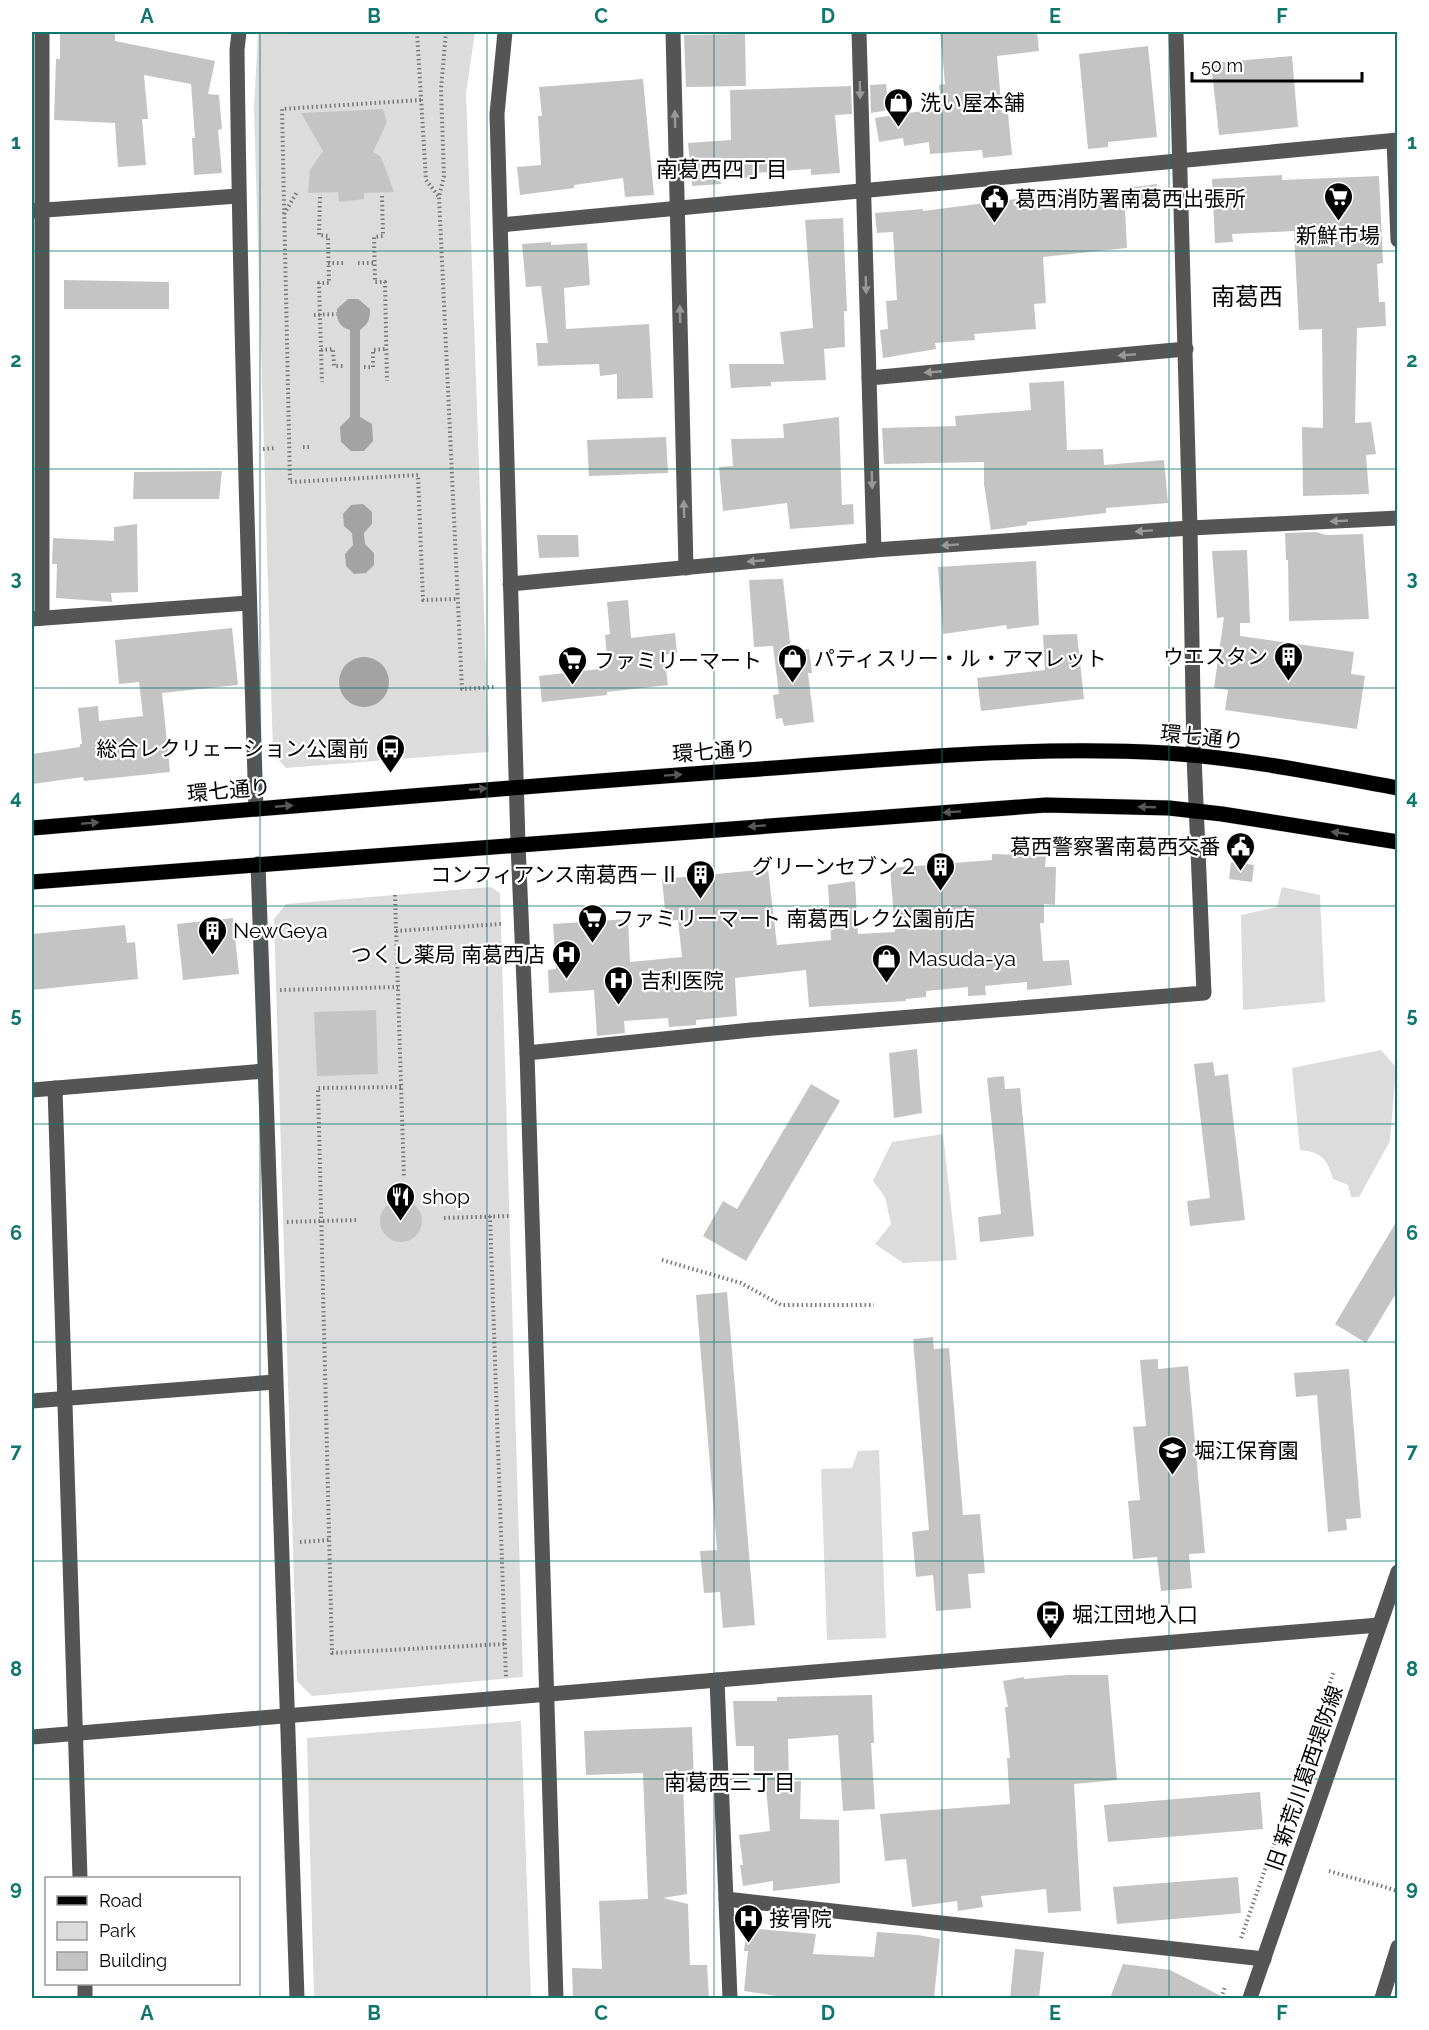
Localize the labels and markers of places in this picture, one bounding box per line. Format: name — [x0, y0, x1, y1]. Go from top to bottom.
shop icon: 洗い屋本舗 — [883, 86, 915, 128]
place label: 洗い屋本舗 — [920, 90, 1025, 115]
supermarket icon: 新鮮市場 — [1322, 180, 1354, 222]
public building icon: 葛西消防署南葛西出張所 — [978, 182, 1010, 224]
place label: 葛西消防署南葛西出張所 — [1015, 186, 1246, 211]
place label: 新鮮市場 — [1296, 223, 1380, 248]
building icon: ウエスタン — [1273, 640, 1305, 682]
shop icon: パティスリー・ル・アマレット — [777, 642, 809, 684]
supermarket icon: ファミリーマート — [557, 644, 589, 686]
place label: ウエスタン — [1163, 644, 1268, 669]
place label: パティスリー・ル・アマレット — [814, 646, 1107, 671]
place label: ファミリーマート — [594, 648, 762, 673]
bus stop icon: 総合レクリェーション公園前 — [374, 732, 406, 774]
place label: 総合レクリェーション公園前 — [96, 736, 369, 761]
public building icon: 葛西警察署南葛西交番 — [1225, 830, 1257, 872]
place label: 葛西警察署南葛西交番 — [1010, 834, 1220, 859]
building icon: グリーンセブン２ — [924, 850, 956, 892]
place label: グリーンセブン２ — [752, 854, 919, 879]
building icon: コンフィアンス南葛西－Ⅱ — [685, 858, 717, 900]
place label: コンフィアンス南葛西－Ⅱ — [430, 862, 680, 887]
supermarket icon: ファミリーマート 南葛西レク公園前店 — [576, 902, 608, 944]
place label: ファミリーマート 南葛西レク公園前店 — [613, 906, 975, 931]
building icon: NewGeya — [196, 914, 228, 956]
place label: NewGeya — [233, 918, 328, 943]
hospital icon: つくし薬局 南葛西店 — [550, 938, 582, 980]
place label: つくし薬局 南葛西店 — [351, 942, 545, 967]
shop icon: Masuda-ya — [871, 942, 903, 984]
place label: Masuda-ya — [908, 946, 1016, 971]
hospital icon: 吉利医院 — [603, 964, 635, 1006]
place label: 吉利医院 — [640, 968, 724, 993]
restaurant icon: shop — [385, 1180, 417, 1222]
place label: shop — [422, 1184, 470, 1209]
school or university icon: 堀江保育園 — [1157, 1434, 1189, 1476]
place label: 堀江保育園 — [1194, 1438, 1299, 1463]
bus stop icon: 堀江団地入口 — [1035, 1598, 1067, 1640]
place label: 堀江団地入口 — [1072, 1602, 1198, 1627]
hospital icon: 接骨院 — [732, 1902, 764, 1944]
place label: 接骨院 — [769, 1906, 832, 1931]

